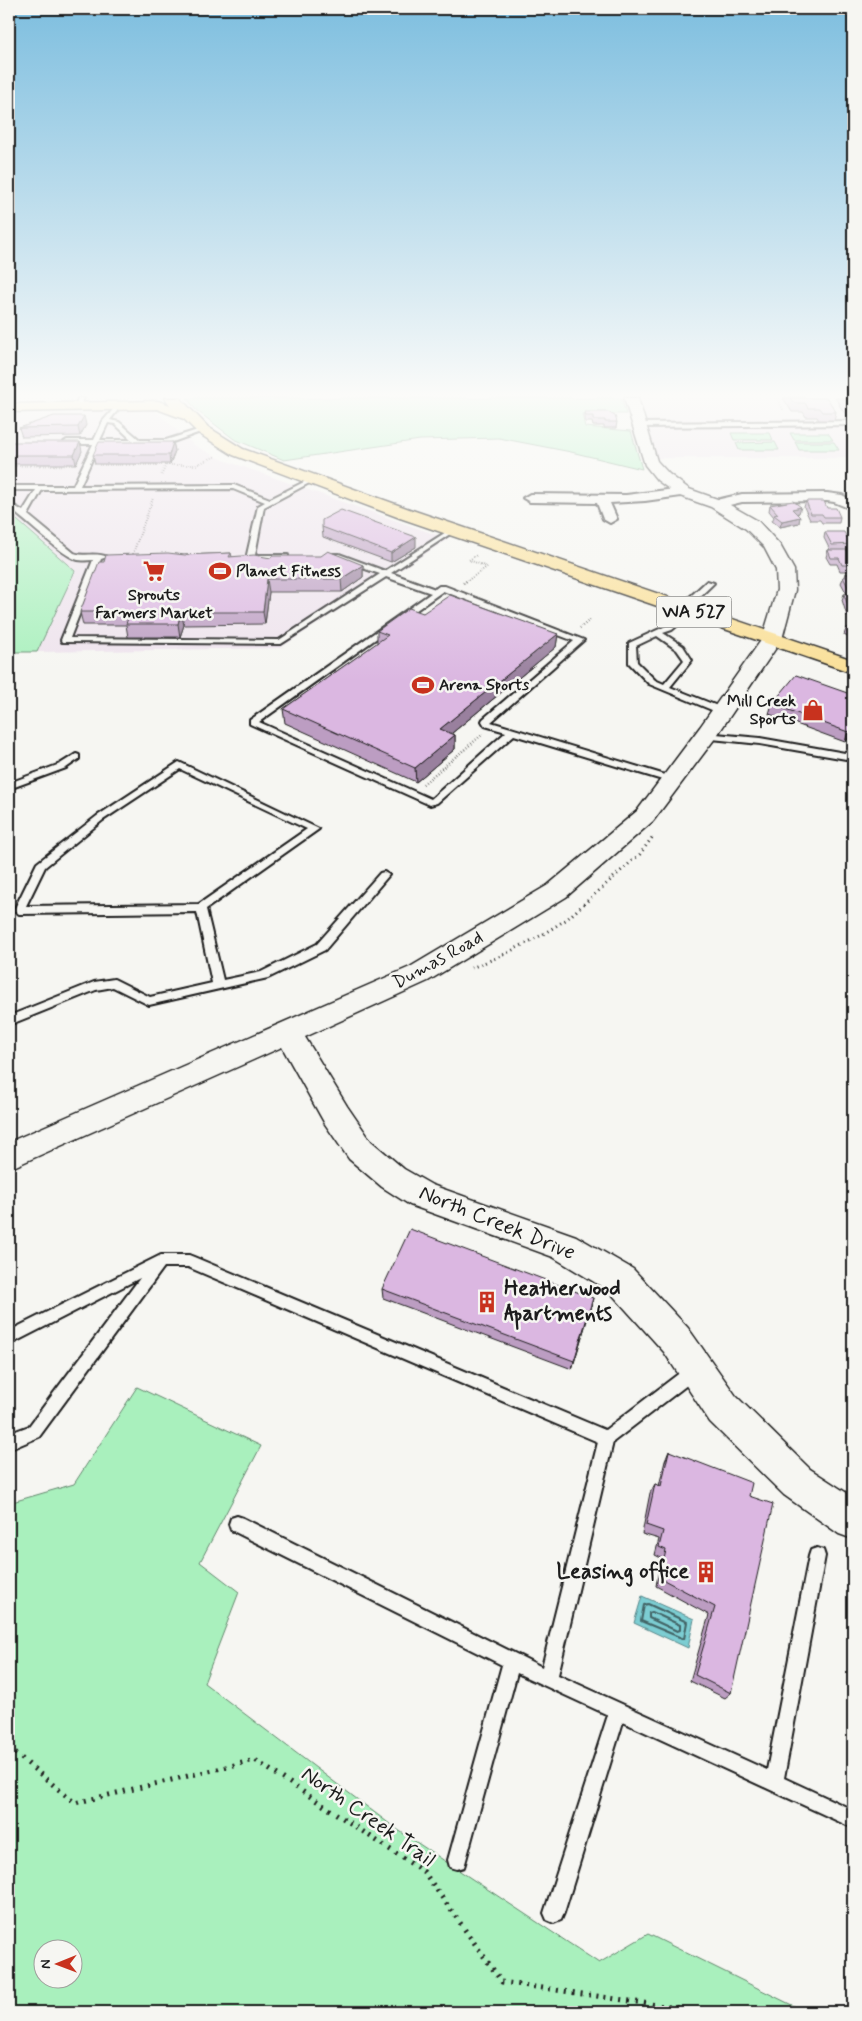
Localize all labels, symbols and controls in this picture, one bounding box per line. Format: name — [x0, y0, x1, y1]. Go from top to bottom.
supermarket icon: Sprouts Farmers Market — [141, 558, 167, 584]
sports icon: Planet Fitness — [207, 558, 233, 584]
place label: Planet Fitness — [236, 561, 342, 582]
place label: Sprouts Farmers Market — [95, 585, 213, 624]
road number: WA 527 — [656, 596, 732, 628]
sports icon: Arena Sports — [410, 672, 436, 698]
place label: Arena Sports — [439, 675, 530, 696]
place label: Mill Creek Sports — [727, 691, 796, 730]
shop icon: Mill Creek Sports — [800, 697, 826, 723]
street label: Dumas Road — [388, 925, 488, 995]
street label: North Creek Drive — [415, 1179, 579, 1267]
place label: Heatherwood Apartments — [504, 1275, 621, 1330]
building icon: Heatherwood Apartments — [474, 1289, 500, 1315]
place label: Leasing office — [557, 1558, 689, 1587]
building icon: Leasing office — [693, 1559, 719, 1585]
street label: North Creek Trail — [295, 1760, 441, 1874]
north arrow — [32, 1938, 82, 1988]
text: N — [37, 1959, 55, 1969]

